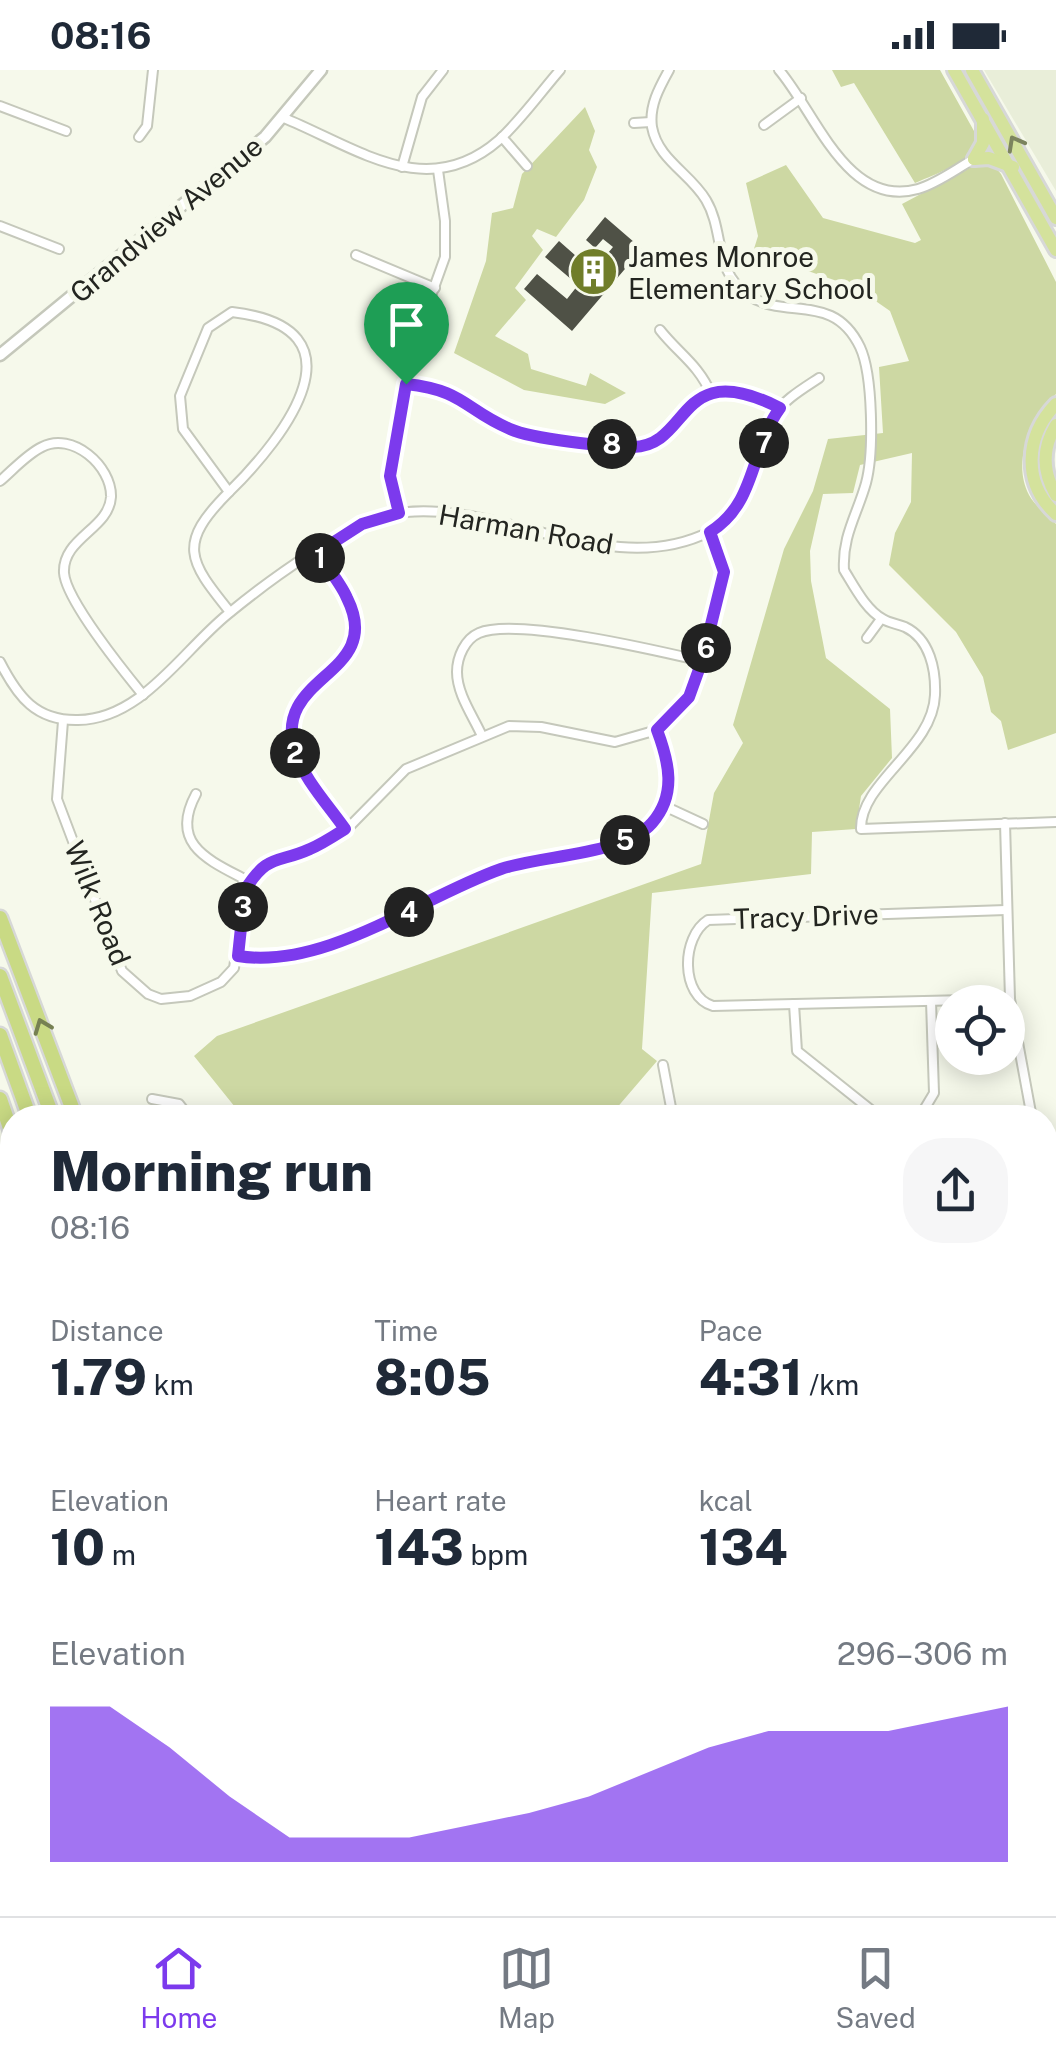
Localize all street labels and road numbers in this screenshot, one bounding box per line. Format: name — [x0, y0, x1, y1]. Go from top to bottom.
street label: Grandview Avenue — [63, 129, 269, 309]
street label: Harman Road — [436, 497, 616, 561]
street label: Wilk Road — [58, 836, 138, 970]
street label: Tracy Drive — [733, 897, 879, 935]

